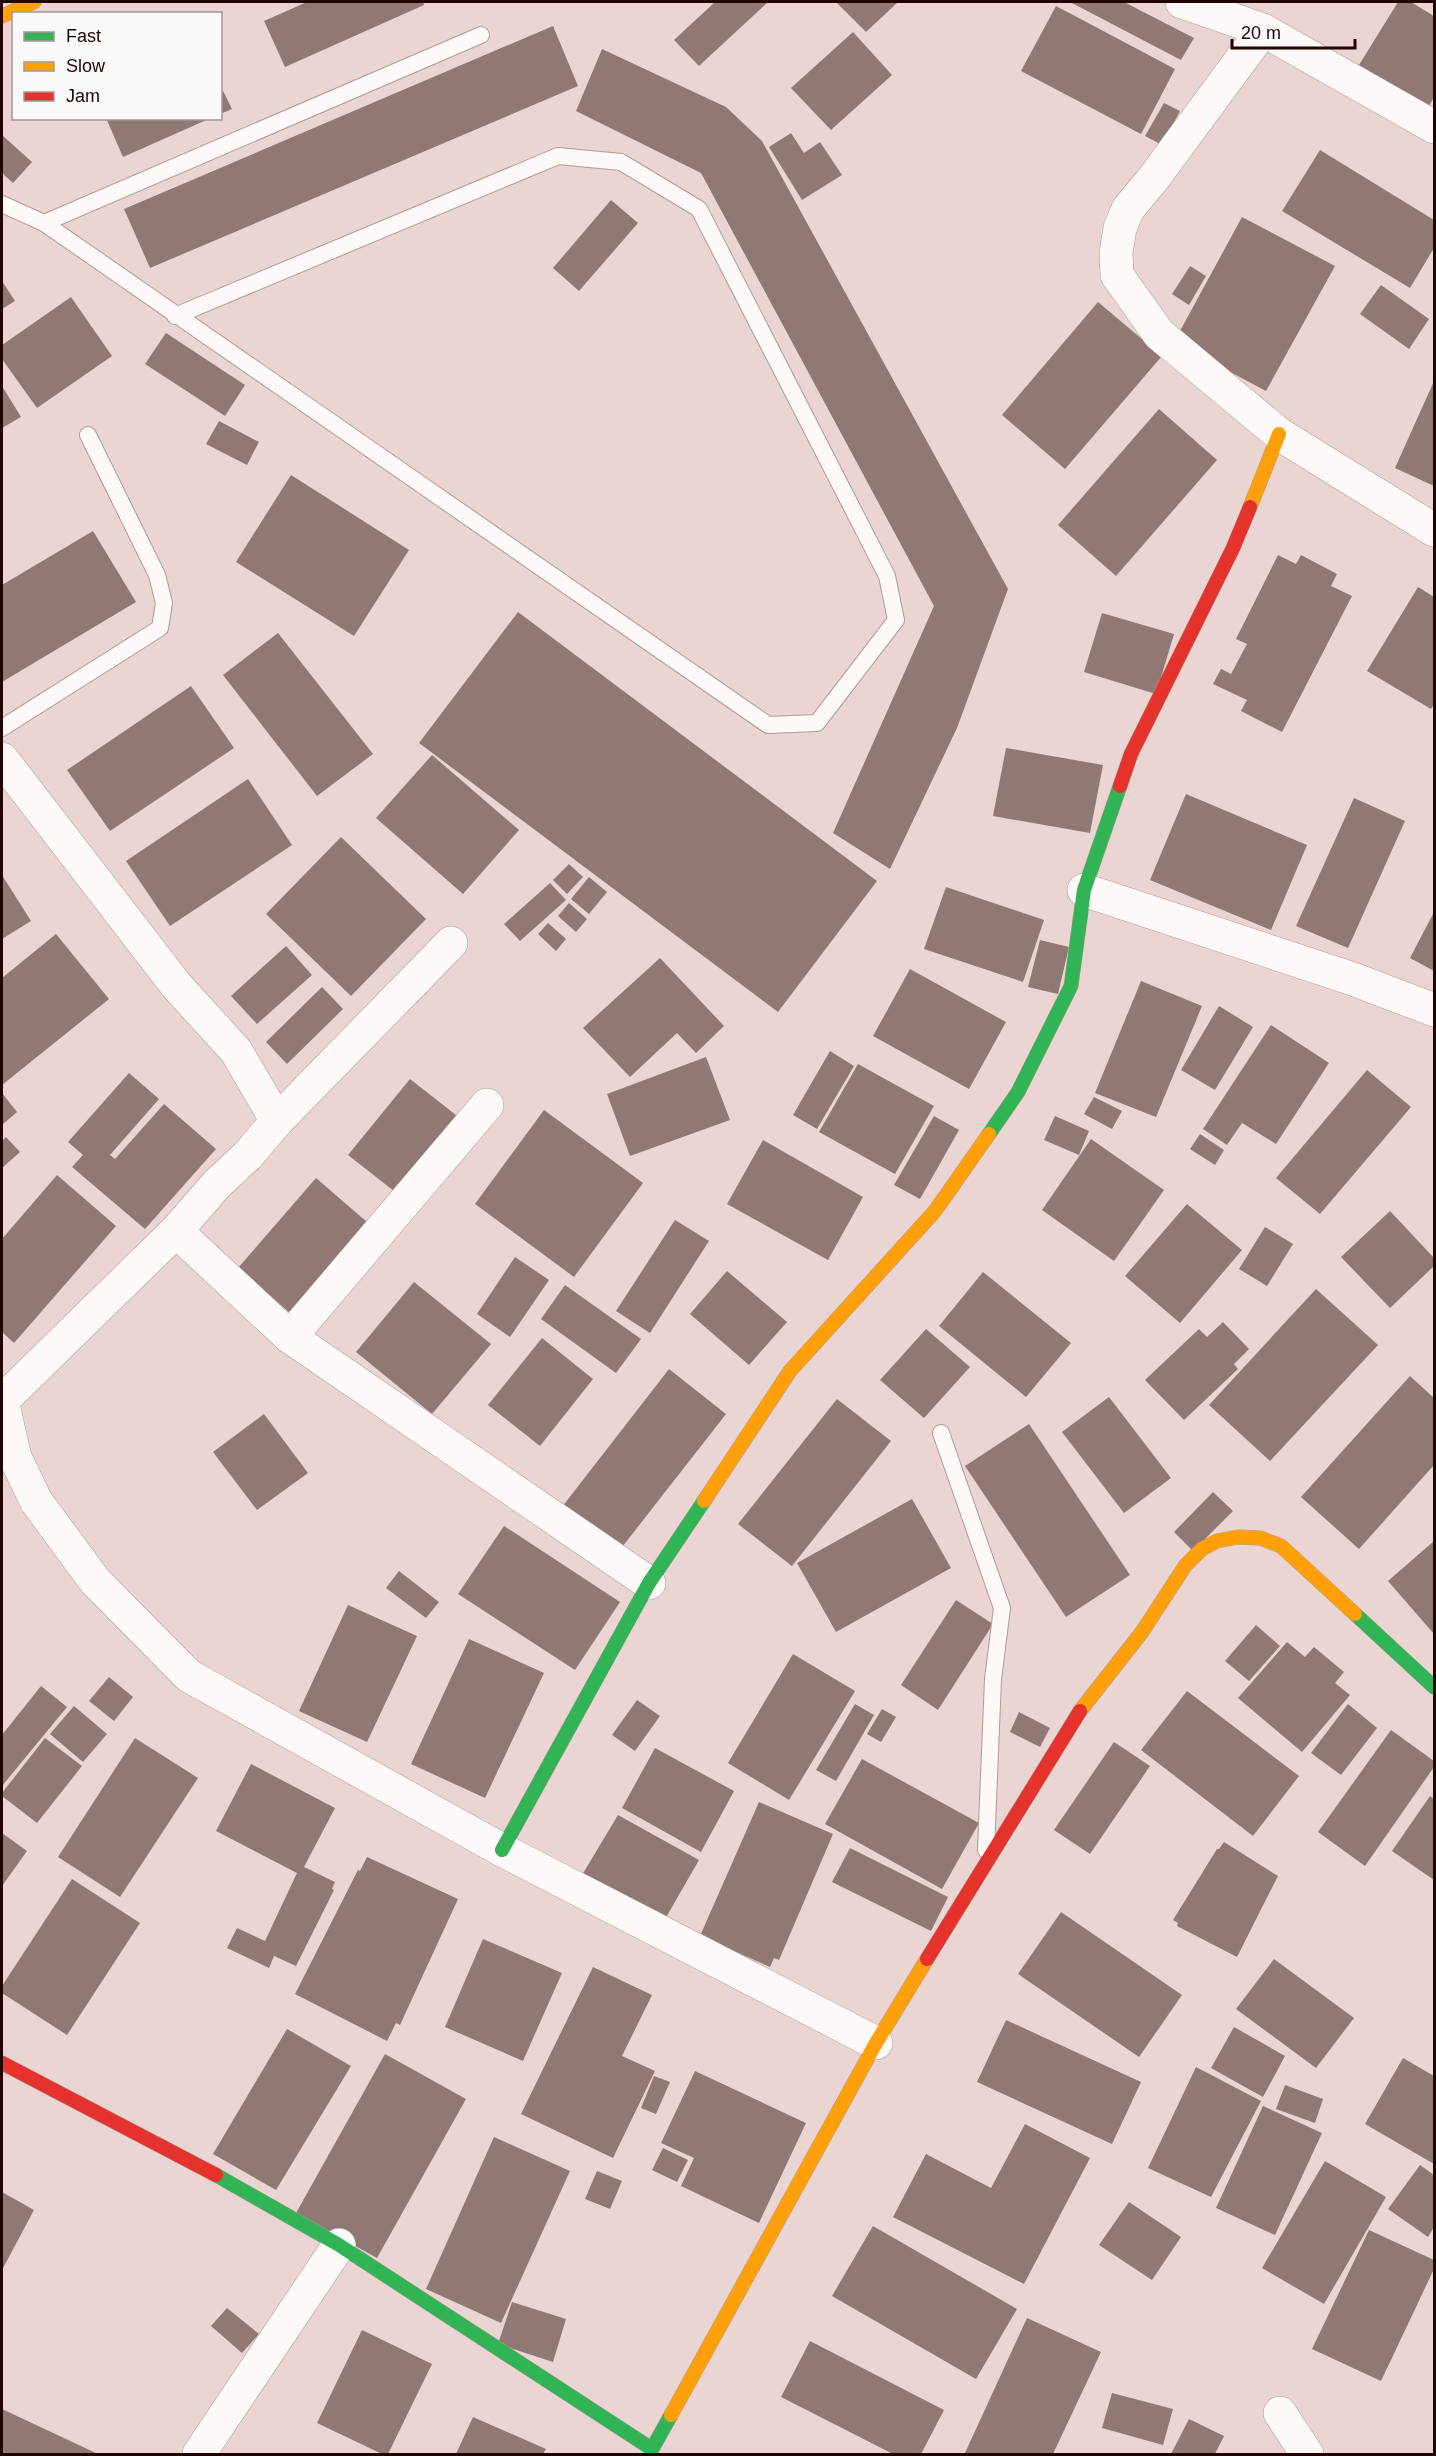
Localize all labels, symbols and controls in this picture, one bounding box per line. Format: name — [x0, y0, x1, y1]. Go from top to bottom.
legend — [12, 12, 222, 120]
scale bar — [1232, 12, 1355, 50]
text: 20 m — [1241, 23, 1281, 43]
text: Fast — [66, 26, 101, 46]
text: Slow — [66, 56, 106, 76]
text: Jam — [66, 86, 100, 106]

